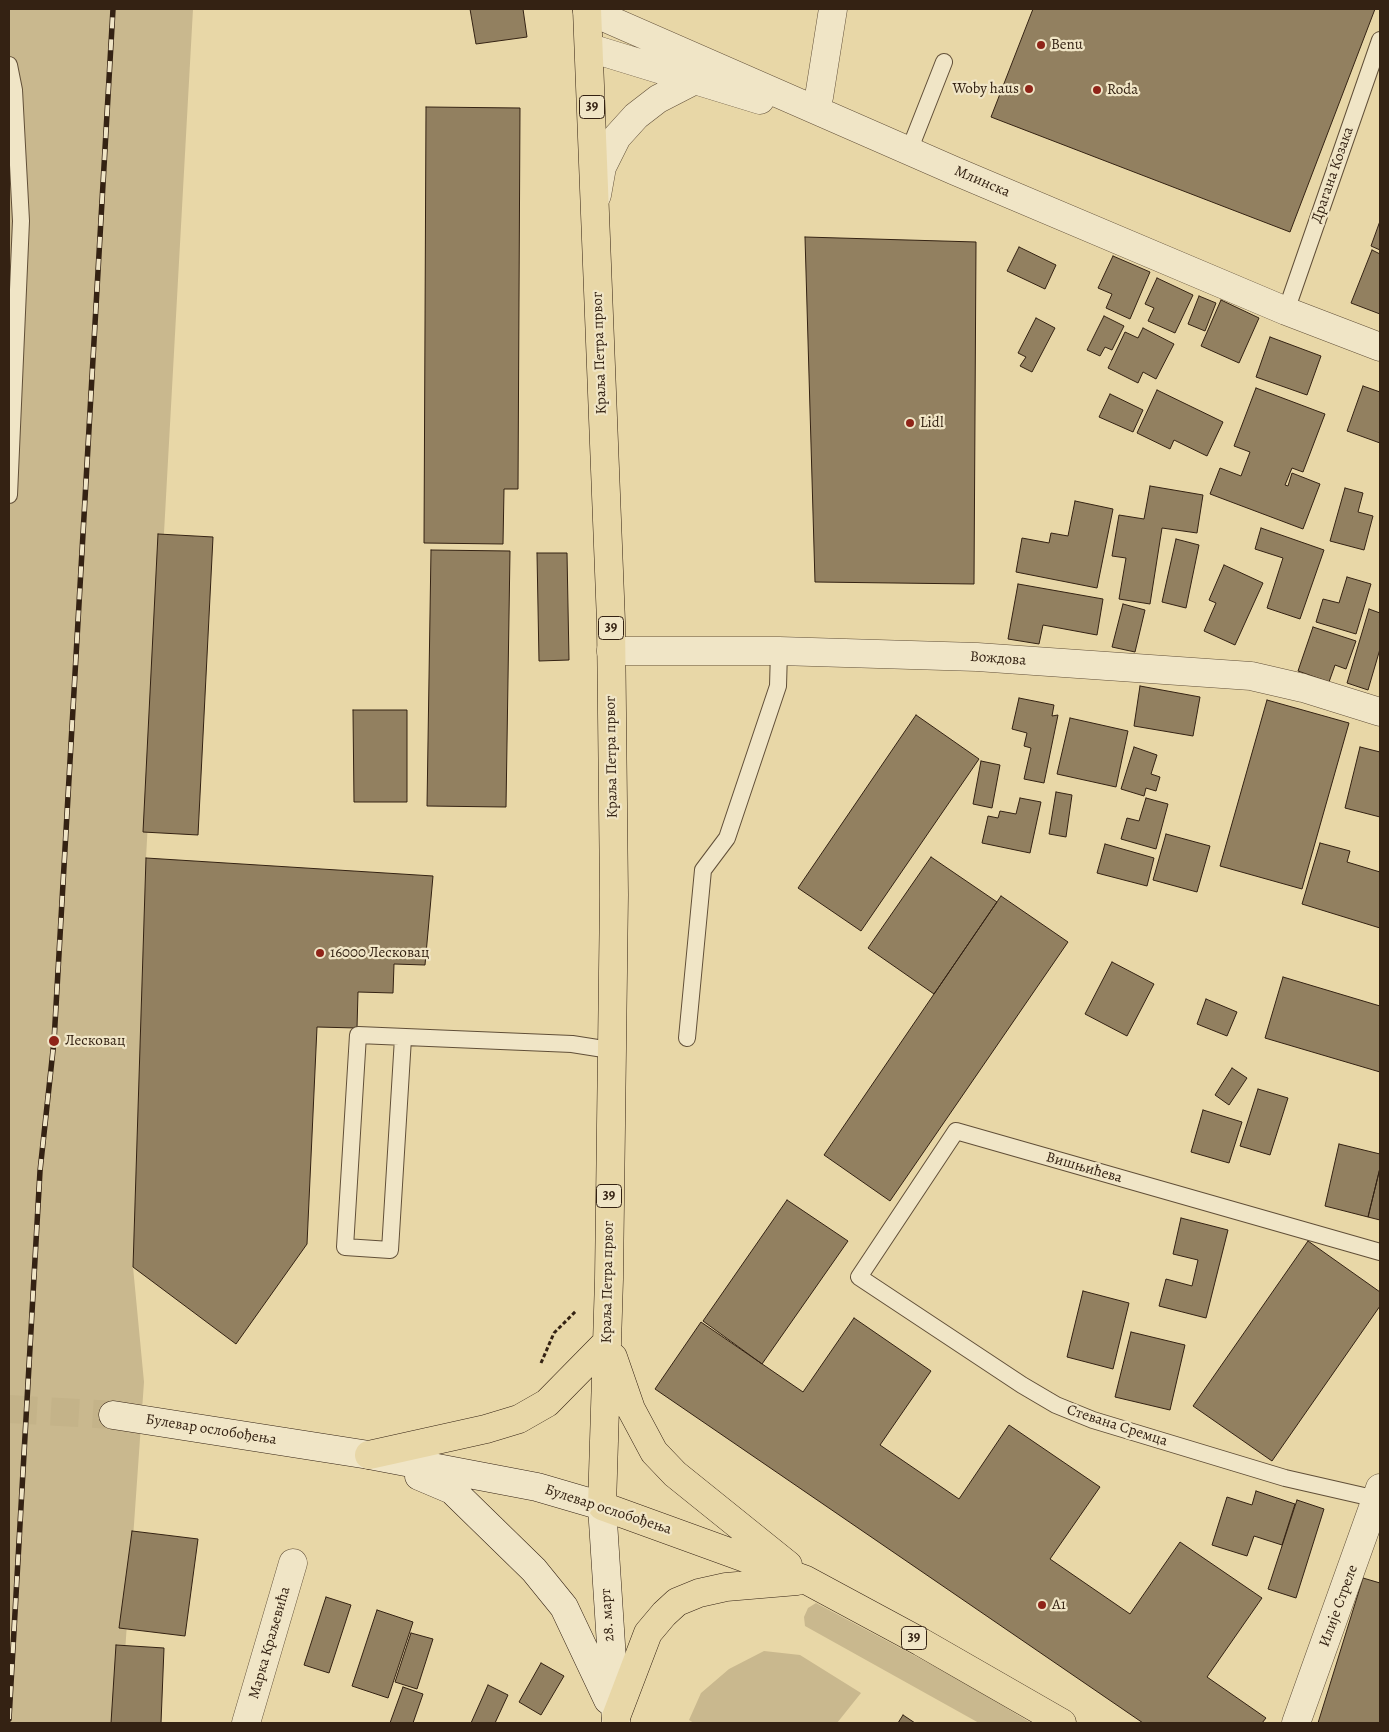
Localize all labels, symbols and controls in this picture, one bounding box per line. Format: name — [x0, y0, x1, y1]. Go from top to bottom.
place label: Benu — [1051, 36, 1083, 54]
marker: Benu — [1035, 39, 1047, 51]
place label: Woby haus — [952, 80, 1019, 98]
place label: Roda — [1107, 81, 1138, 99]
marker: Woby haus — [1023, 83, 1035, 95]
marker: Roda — [1091, 84, 1103, 96]
road number: 39 — [580, 95, 604, 118]
street label: Драгана Козака — [1308, 124, 1358, 226]
street label: Млинска — [952, 162, 1012, 202]
street label: Краља Петра првог — [589, 291, 611, 415]
place label: Lidl — [920, 414, 944, 432]
marker: Lidl — [904, 417, 916, 429]
road number: 39 — [598, 616, 624, 640]
street label: Вождова — [969, 648, 1027, 670]
street label: Краља Петра првог — [602, 696, 622, 818]
place label: 16000 Лесковац — [330, 944, 429, 962]
marker: 16000 Лесковац — [314, 947, 326, 959]
place label: Лесковац — [65, 1032, 125, 1050]
marker: Лесковац — [47, 1034, 61, 1048]
street label: Вишњићева — [1044, 1149, 1124, 1187]
road number: 39 — [596, 1184, 622, 1208]
street label: Краља Петра првог — [598, 1221, 618, 1343]
street label: Стевана Сремца — [1064, 1401, 1170, 1451]
street label: Булевар ослобођења — [144, 1411, 278, 1449]
street label: Булевар ослобођења — [542, 1481, 674, 1539]
street label: Илије Стреле — [1316, 1562, 1362, 1650]
street label: Марка Краљевића — [245, 1585, 295, 1701]
street label: 28. март — [597, 1588, 619, 1642]
place label: A1 — [1052, 1596, 1066, 1614]
marker: A1 — [1036, 1599, 1048, 1611]
road number: 39 — [902, 1626, 926, 1650]

